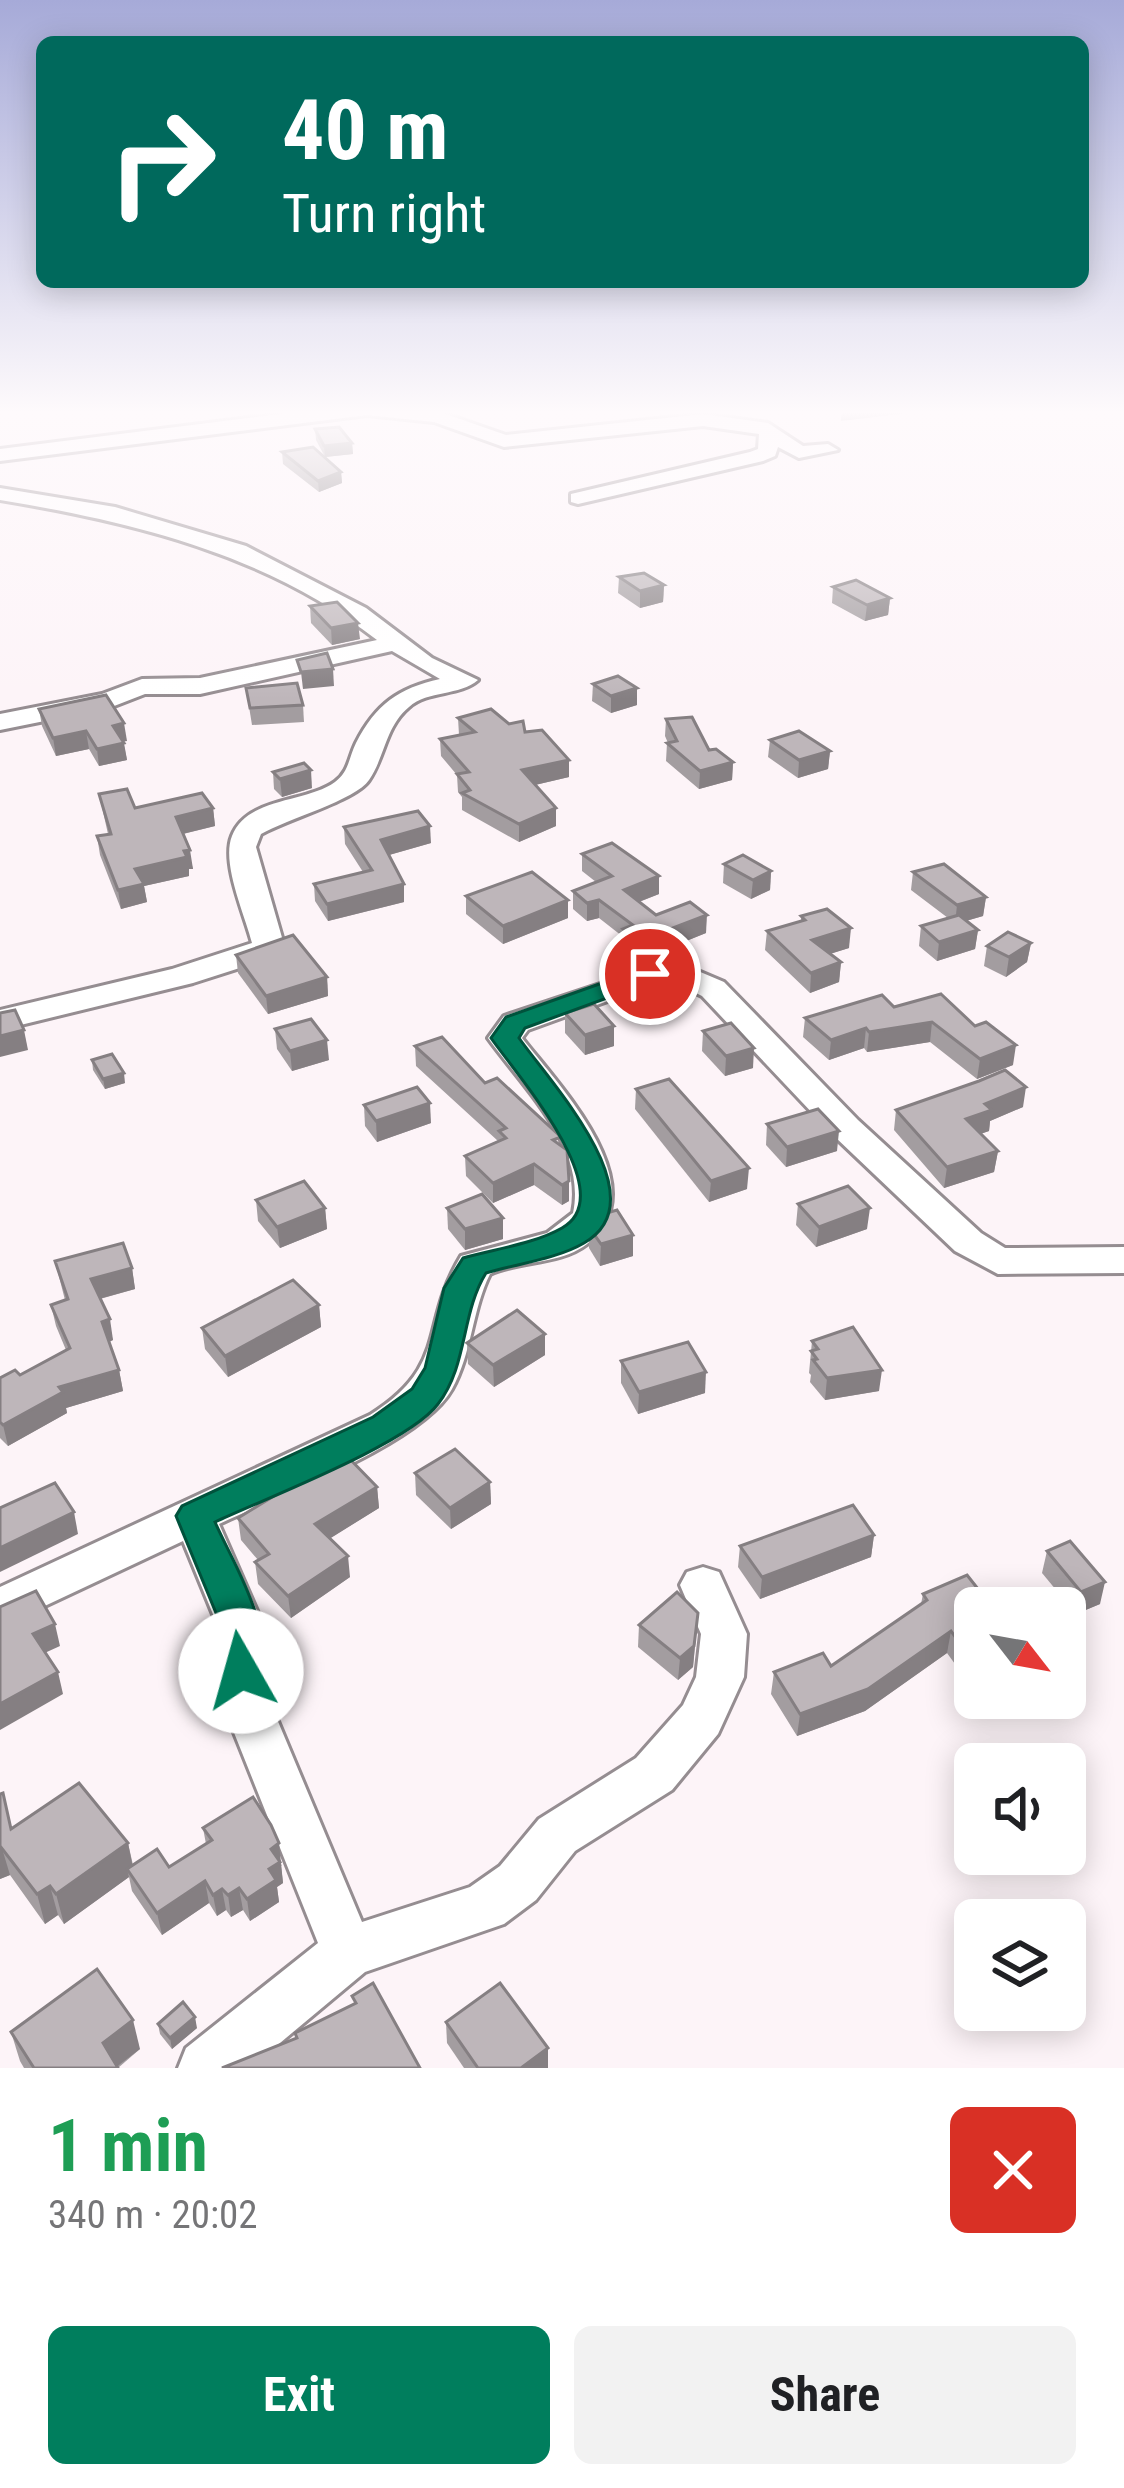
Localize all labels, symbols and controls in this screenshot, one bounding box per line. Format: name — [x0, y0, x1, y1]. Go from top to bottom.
text: 40 m — [282, 81, 449, 180]
icon: right — [84, 84, 240, 240]
text: Turn right — [282, 182, 486, 245]
pin — [599, 923, 701, 1025]
icon: arrive — [617, 941, 683, 1007]
north arrow — [954, 1587, 1086, 1719]
map controls — [954, 1587, 1086, 2031]
position arrow — [178, 1608, 304, 1734]
button: sound — [954, 1743, 1086, 1875]
button: layers — [954, 1899, 1086, 2031]
text: 1 min — [48, 2104, 208, 2189]
button: close — [950, 2107, 1076, 2233]
text: 340 m · 20:02 — [48, 2192, 258, 2238]
button: Exit — [48, 2326, 550, 2464]
button: Share — [574, 2326, 1076, 2464]

